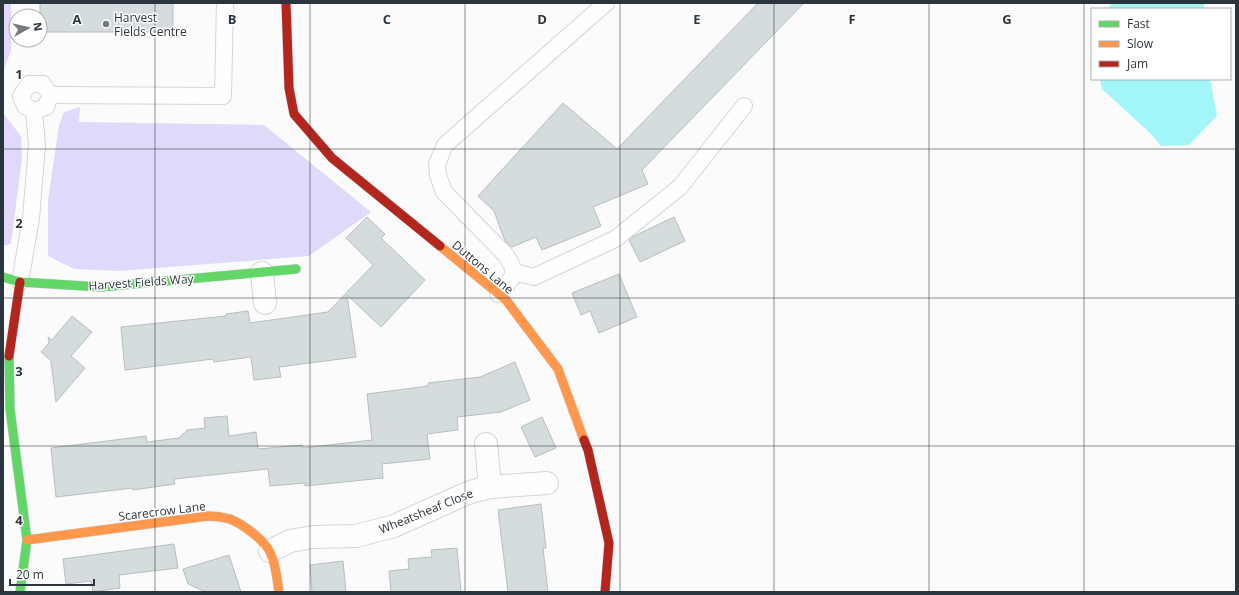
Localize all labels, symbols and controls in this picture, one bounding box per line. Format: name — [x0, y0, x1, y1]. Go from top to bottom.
north arrow — [8, 8, 48, 48]
legend — [1091, 8, 1231, 80]
place label: Harvest Fields Centre — [114, 9, 187, 40]
text: A — [73, 10, 82, 28]
text: B — [228, 10, 237, 28]
text: C — [383, 10, 391, 28]
text: D — [537, 10, 547, 28]
text: E — [693, 10, 701, 28]
text: F — [848, 10, 856, 28]
text: G — [1002, 10, 1012, 28]
text: Fast — [1127, 15, 1150, 32]
marker: Harvest Fields Centre — [101, 19, 111, 29]
text: N — [30, 21, 46, 32]
text: Slow — [1127, 35, 1154, 52]
text: Jam — [1126, 55, 1148, 72]
text: 1 — [15, 65, 23, 83]
text: 2 — [15, 214, 23, 232]
street label: Duttons Lane — [449, 236, 517, 298]
street label: Harvest Fields Way — [88, 270, 195, 294]
text: 3 — [15, 362, 23, 380]
street label: Wheatsheaf Close — [376, 484, 476, 538]
street label: Scarecrow Lane — [117, 497, 207, 525]
text: 4 — [15, 511, 23, 529]
scale bar — [10, 561, 94, 587]
text: 20 m — [16, 566, 44, 583]

